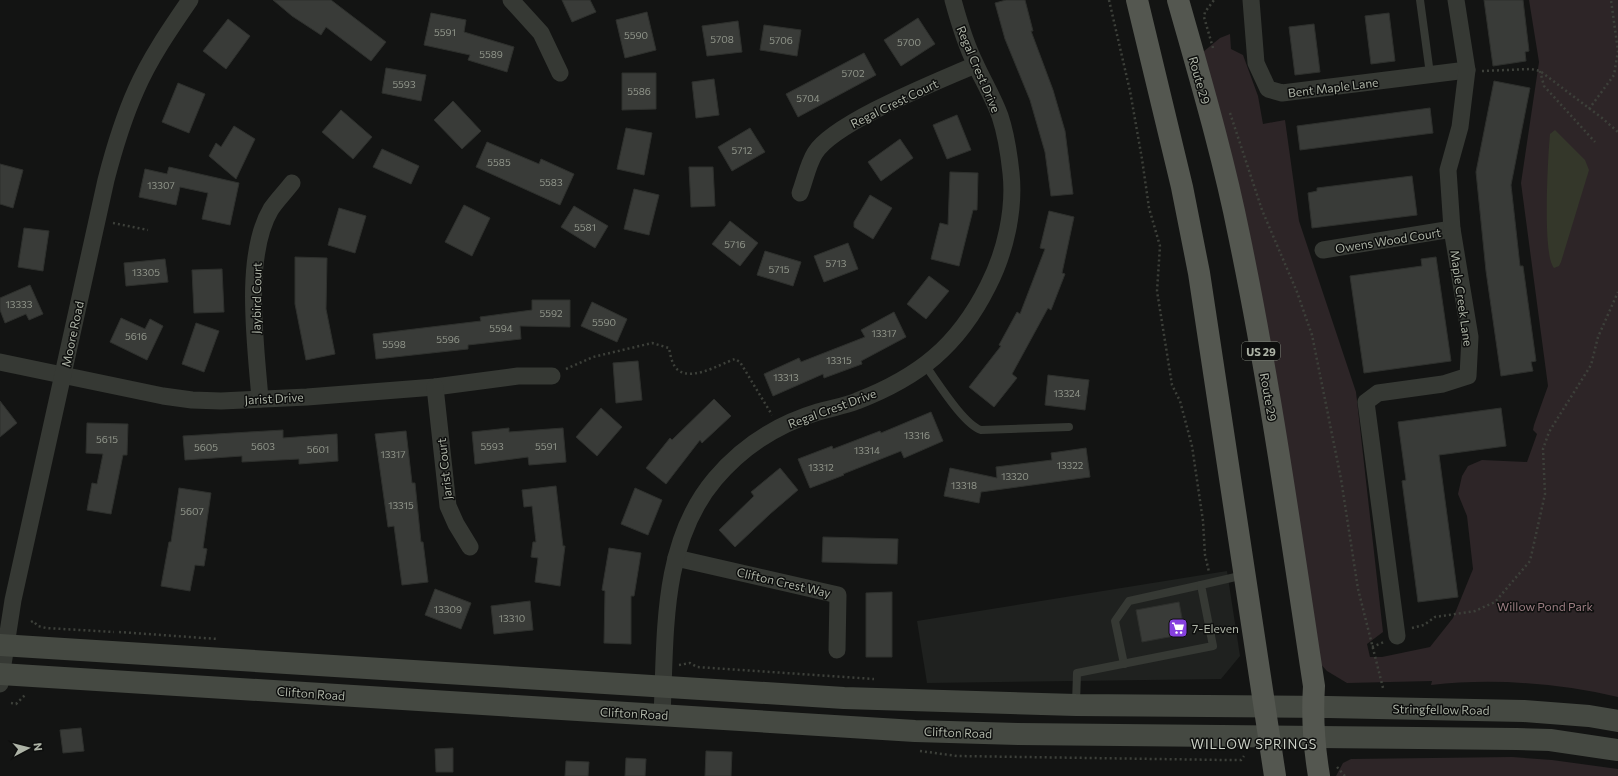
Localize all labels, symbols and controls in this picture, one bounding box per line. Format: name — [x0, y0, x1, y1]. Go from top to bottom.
street label: Regal Crest Drive — [954, 24, 1004, 114]
house number: 5591 — [434, 26, 456, 38]
house number: 5590 — [624, 29, 648, 41]
house number: 5708 — [710, 33, 734, 45]
house number: 5706 — [769, 34, 793, 46]
house number: 5700 — [897, 36, 921, 48]
house number: 5589 — [479, 48, 503, 60]
street label: Route 29 — [1187, 55, 1213, 105]
house number: 5702 — [841, 67, 865, 79]
street label: Bent Maple Lane — [1287, 75, 1379, 99]
street label: Regal Crest Court — [848, 76, 940, 130]
house number: 5593 — [392, 78, 416, 90]
house number: 5586 — [627, 85, 651, 97]
house number: 5704 — [796, 92, 820, 104]
house number: 5712 — [732, 144, 753, 156]
house number: 5585 — [487, 156, 511, 168]
house number: 5583 — [539, 176, 563, 188]
house number: 13307 — [147, 179, 175, 191]
house number: 5581 — [574, 221, 596, 233]
street label: Owens Wood Court — [1334, 225, 1442, 255]
house number: 5716 — [724, 238, 746, 250]
street label: Maple Creek Lane — [1448, 249, 1476, 347]
house number: 5713 — [825, 257, 847, 269]
street label: Jaybird Court — [248, 262, 265, 334]
house number: 5715 — [768, 263, 790, 275]
house number: 13305 — [132, 266, 160, 278]
house number: 13333 — [5, 298, 33, 310]
street label: Moore Road — [58, 300, 86, 368]
house number: 5592 — [539, 307, 563, 319]
house number: 5590 — [592, 316, 616, 328]
house number: 5594 — [489, 322, 513, 334]
house number: 13317 — [871, 327, 897, 339]
house number: 5616 — [125, 330, 147, 342]
house number: 5596 — [436, 333, 460, 345]
house number: 5598 — [382, 338, 406, 350]
road number: US 29 — [1242, 342, 1280, 360]
house number: 13315 — [826, 354, 852, 366]
house number: 13313 — [773, 371, 799, 383]
street label: Route 29 — [1258, 372, 1280, 422]
street label: Regal Crest Drive — [786, 386, 878, 430]
house number: 13324 — [1053, 387, 1081, 399]
street label: Jarist Drive — [244, 389, 304, 408]
house number: 13316 — [904, 429, 930, 441]
house number: 5615 — [96, 433, 118, 445]
street label: Jarist Court — [434, 437, 455, 501]
house number: 5603 — [251, 440, 275, 452]
house number: 5593 — [480, 440, 504, 452]
house number: 5591 — [535, 440, 557, 452]
house number: 5605 — [194, 441, 218, 453]
house number: 5601 — [307, 443, 329, 455]
house number: 13314 — [854, 444, 880, 456]
house number: 13317 — [380, 448, 406, 460]
house number: 13322 — [1057, 459, 1084, 471]
house number: 13312 — [808, 461, 834, 473]
house number: 13320 — [1001, 470, 1029, 482]
house number: 13318 — [951, 479, 977, 491]
house number: 13315 — [388, 499, 414, 511]
house number: 5607 — [180, 505, 204, 517]
street label: Clifton Crest Way — [736, 564, 832, 600]
park label: Willow Pond Park — [1497, 599, 1593, 613]
house number: 13309 — [434, 603, 462, 615]
house number: 13310 — [499, 612, 525, 624]
supermarket icon: 7-Eleven — [1167, 617, 1189, 639]
place label: 7-Eleven — [1192, 621, 1239, 635]
street label: Clifton Road — [276, 684, 346, 702]
street label: Stringfellow Road — [1392, 701, 1490, 717]
street label: Clifton Road — [600, 704, 669, 722]
street label: Clifton Road — [924, 724, 992, 740]
north arrow — [8, 728, 48, 768]
district label: WILLOW SPRINGS — [1191, 736, 1317, 752]
text: N — [31, 742, 45, 752]

